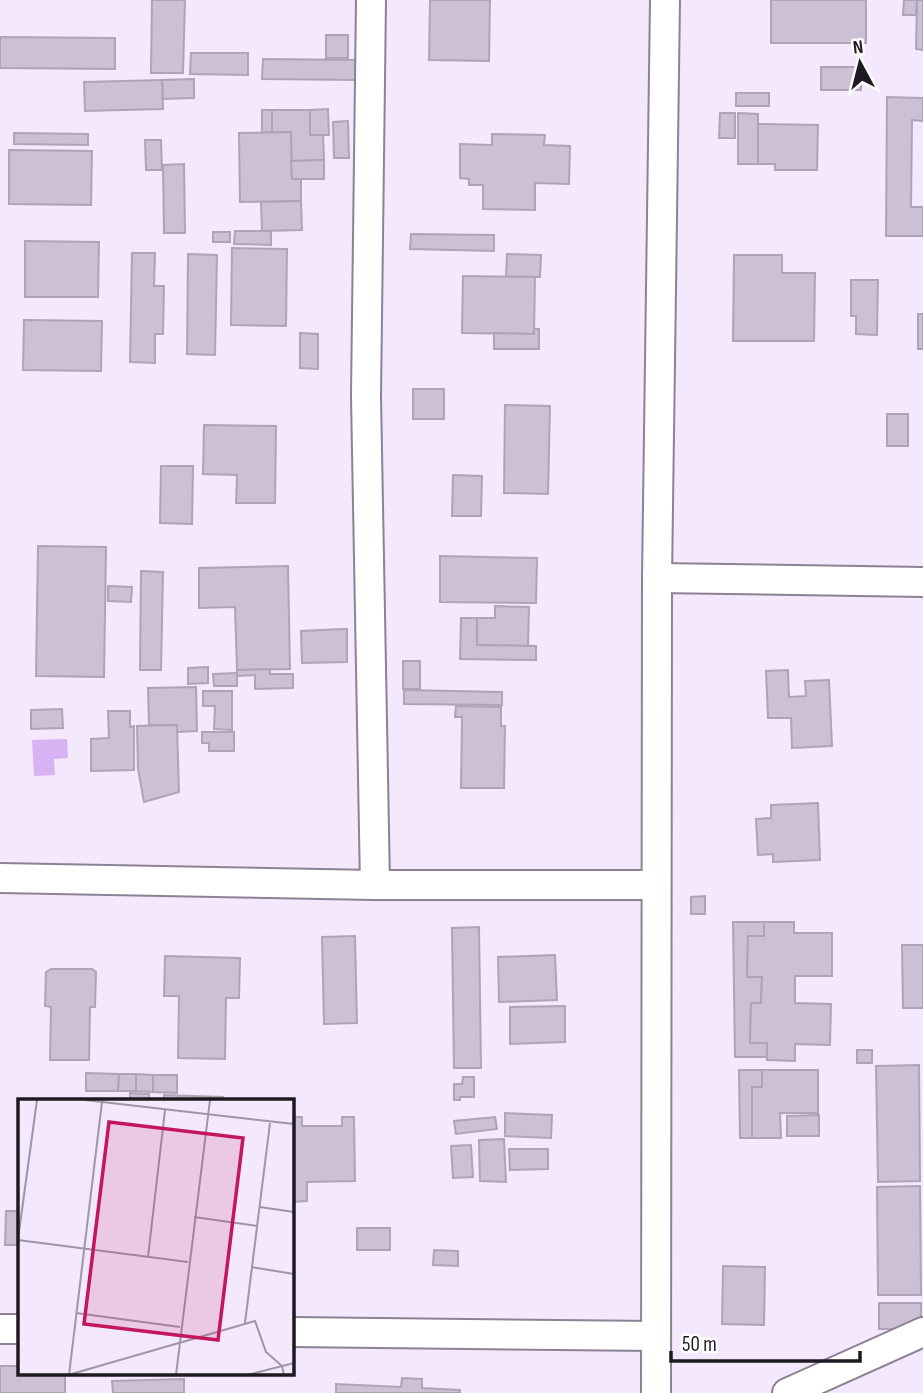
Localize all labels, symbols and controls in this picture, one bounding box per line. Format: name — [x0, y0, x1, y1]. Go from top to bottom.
north arrow — [825, 28, 895, 98]
text: N — [852, 36, 865, 60]
inset map — [18, 1099, 294, 1376]
scale bar — [671, 1320, 860, 1364]
text: 50 m — [682, 1332, 717, 1357]

